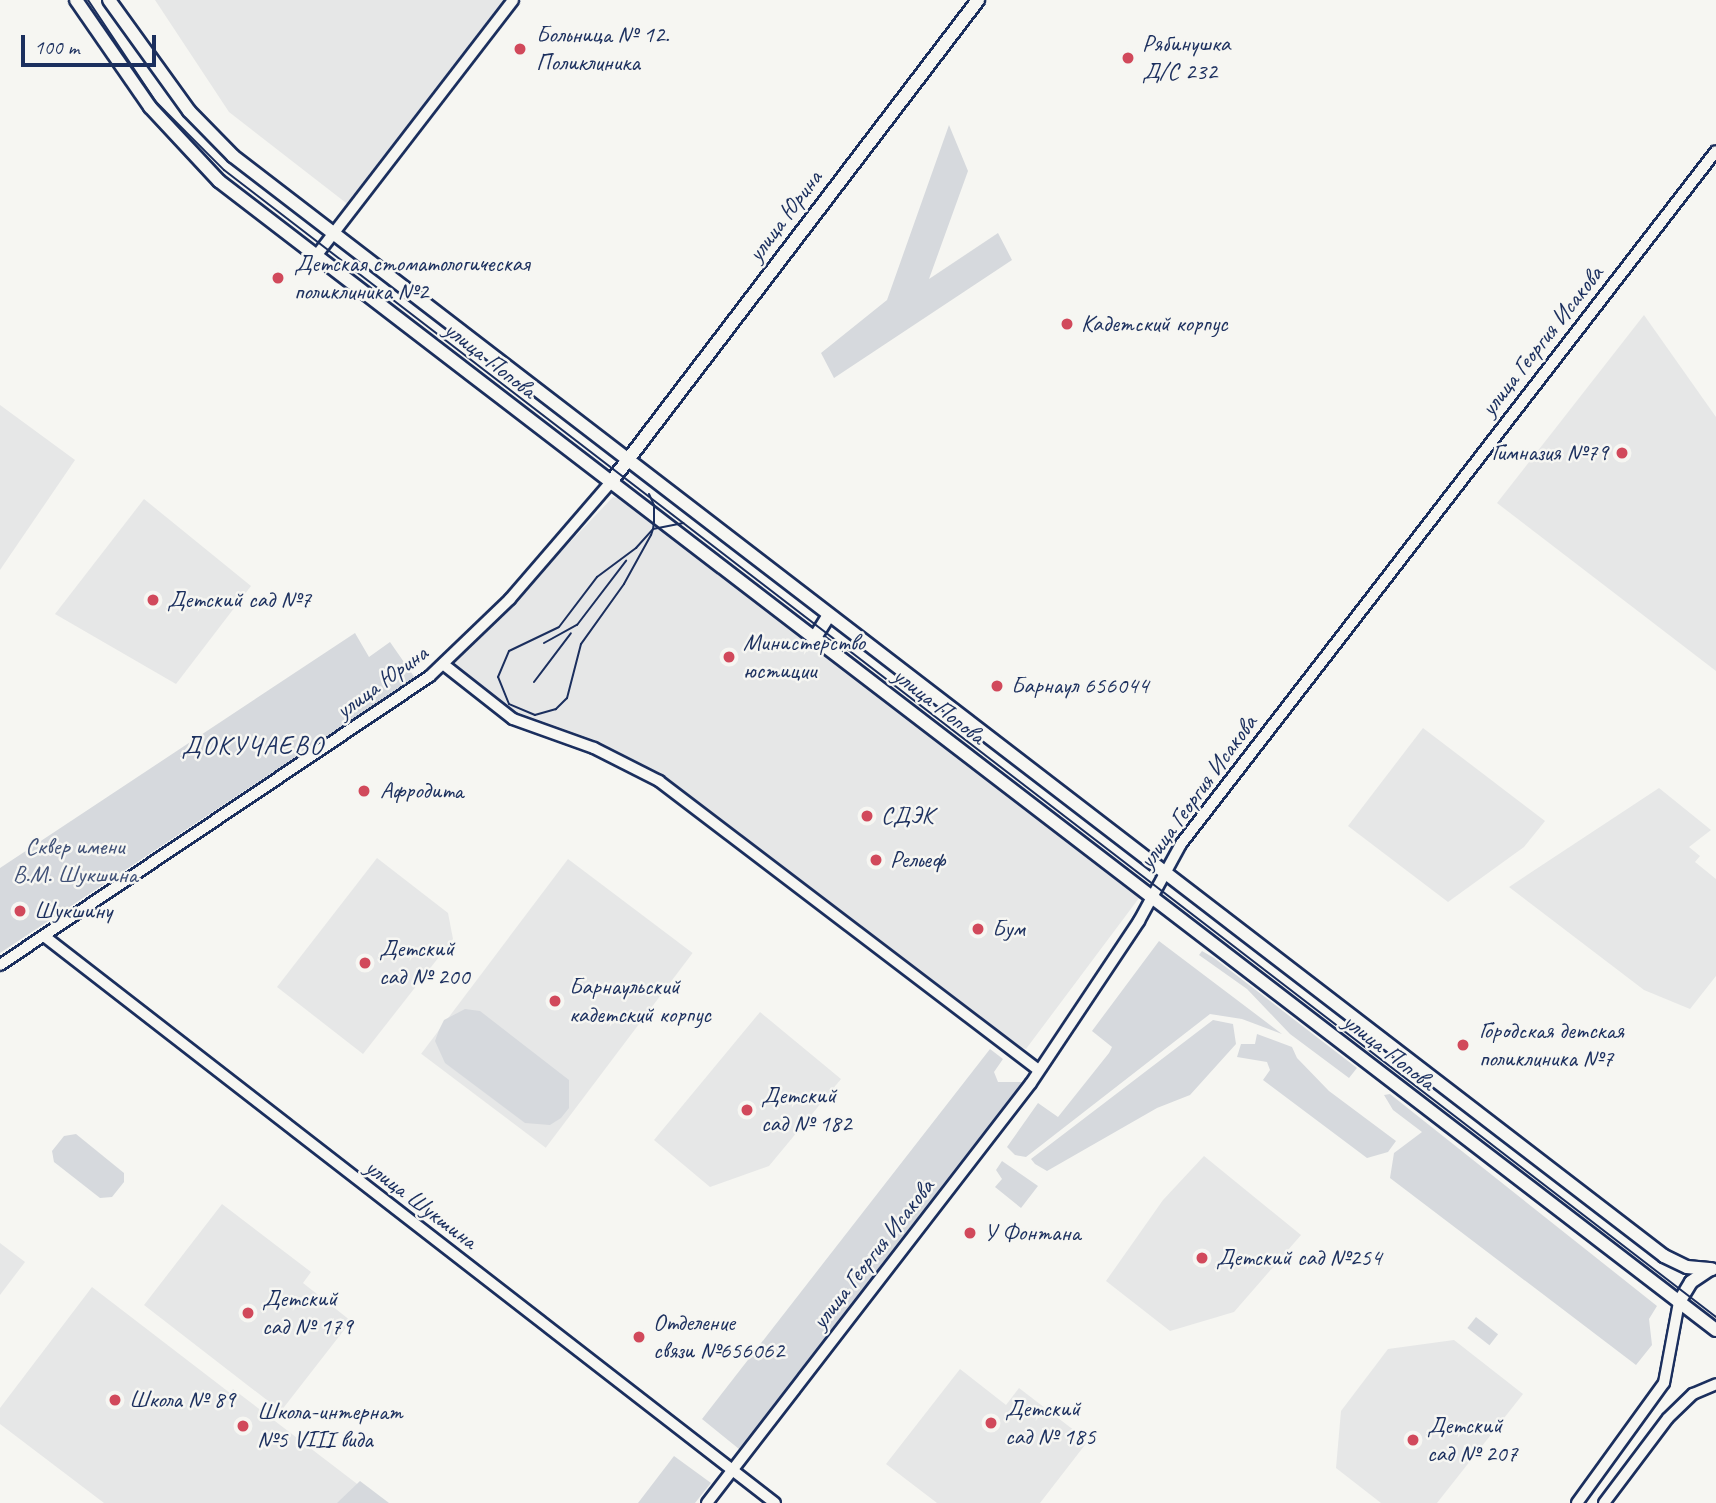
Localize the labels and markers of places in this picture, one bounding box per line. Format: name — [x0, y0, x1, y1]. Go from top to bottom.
place label: Больница № 12. Поликлиника — [536, 21, 669, 77]
place label: Рябинушка Д/С 232 — [1142, 30, 1230, 86]
marker: Больница № 12. Поликлиника — [510, 39, 530, 59]
marker: Рябинушка Д/С 232 — [1120, 50, 1136, 66]
place label: Детская стоматологическая поликлиника №2 — [294, 250, 529, 306]
marker: Детская стоматологическая поликлиника №2 — [268, 268, 288, 288]
place label: Кадетский корпус — [1081, 310, 1228, 338]
marker: Кадетский корпус — [1059, 316, 1075, 332]
place label: Гимназия №79 — [1491, 439, 1608, 467]
marker: Гимназия №79 — [1614, 445, 1630, 461]
place label: Детский сад №7 — [167, 586, 311, 614]
marker: Детский сад №7 — [145, 592, 161, 608]
place label: Министерство юстиции — [743, 629, 865, 685]
marker: Министерство юстиции — [721, 649, 737, 665]
place label: Барнаул 656044 — [1011, 672, 1149, 700]
marker: Барнаул 656044 — [989, 678, 1005, 694]
place label: Афродита — [380, 777, 463, 805]
marker: Афродита — [354, 781, 374, 801]
place label: СДЭК — [881, 802, 934, 830]
marker: СДЭК — [859, 808, 875, 824]
place label: Рельеф — [890, 846, 945, 874]
marker: Рельеф — [868, 852, 884, 868]
place label: Шукшину — [34, 897, 112, 925]
marker: Шукшину — [12, 903, 28, 919]
place label: Бум — [992, 915, 1025, 943]
marker: Бум — [970, 921, 986, 937]
place label: Детский сад № 200 — [379, 935, 469, 991]
marker: Детский сад № 200 — [357, 955, 373, 971]
place label: Барнаульский кадетский корпус — [569, 973, 711, 1029]
marker: Барнаульский кадетский корпус — [547, 993, 563, 1009]
place label: Городская детская поликлиника №7 — [1479, 1017, 1626, 1073]
marker: Городская детская поликлиника №7 — [1453, 1035, 1473, 1055]
place label: Детский сад № 182 — [761, 1082, 851, 1138]
marker: Детский сад № 182 — [739, 1102, 755, 1118]
place label: У Фонтана — [984, 1219, 1080, 1247]
marker: У Фонтана — [962, 1225, 978, 1241]
place label: Детский сад №254 — [1216, 1244, 1382, 1272]
marker: Детский сад №254 — [1194, 1250, 1210, 1266]
place label: Детский сад № 179 — [262, 1285, 352, 1341]
marker: Детский сад № 179 — [240, 1305, 256, 1321]
place label: Отделение связи №656062 — [653, 1309, 784, 1365]
marker: Отделение связи №656062 — [631, 1329, 647, 1345]
place label: Школа № 89 — [129, 1386, 235, 1414]
marker: Школа № 89 — [107, 1392, 123, 1408]
place label: Детский сад № 185 — [1005, 1395, 1095, 1451]
place label: Школа-интернат №5 VIII вида — [257, 1398, 403, 1454]
place label: Детский сад № 207 — [1427, 1412, 1517, 1468]
marker: Детский сад № 185 — [983, 1415, 999, 1431]
marker: Школа-интернат №5 VIII вида — [235, 1418, 251, 1434]
marker: Детский сад № 207 — [1405, 1432, 1421, 1448]

